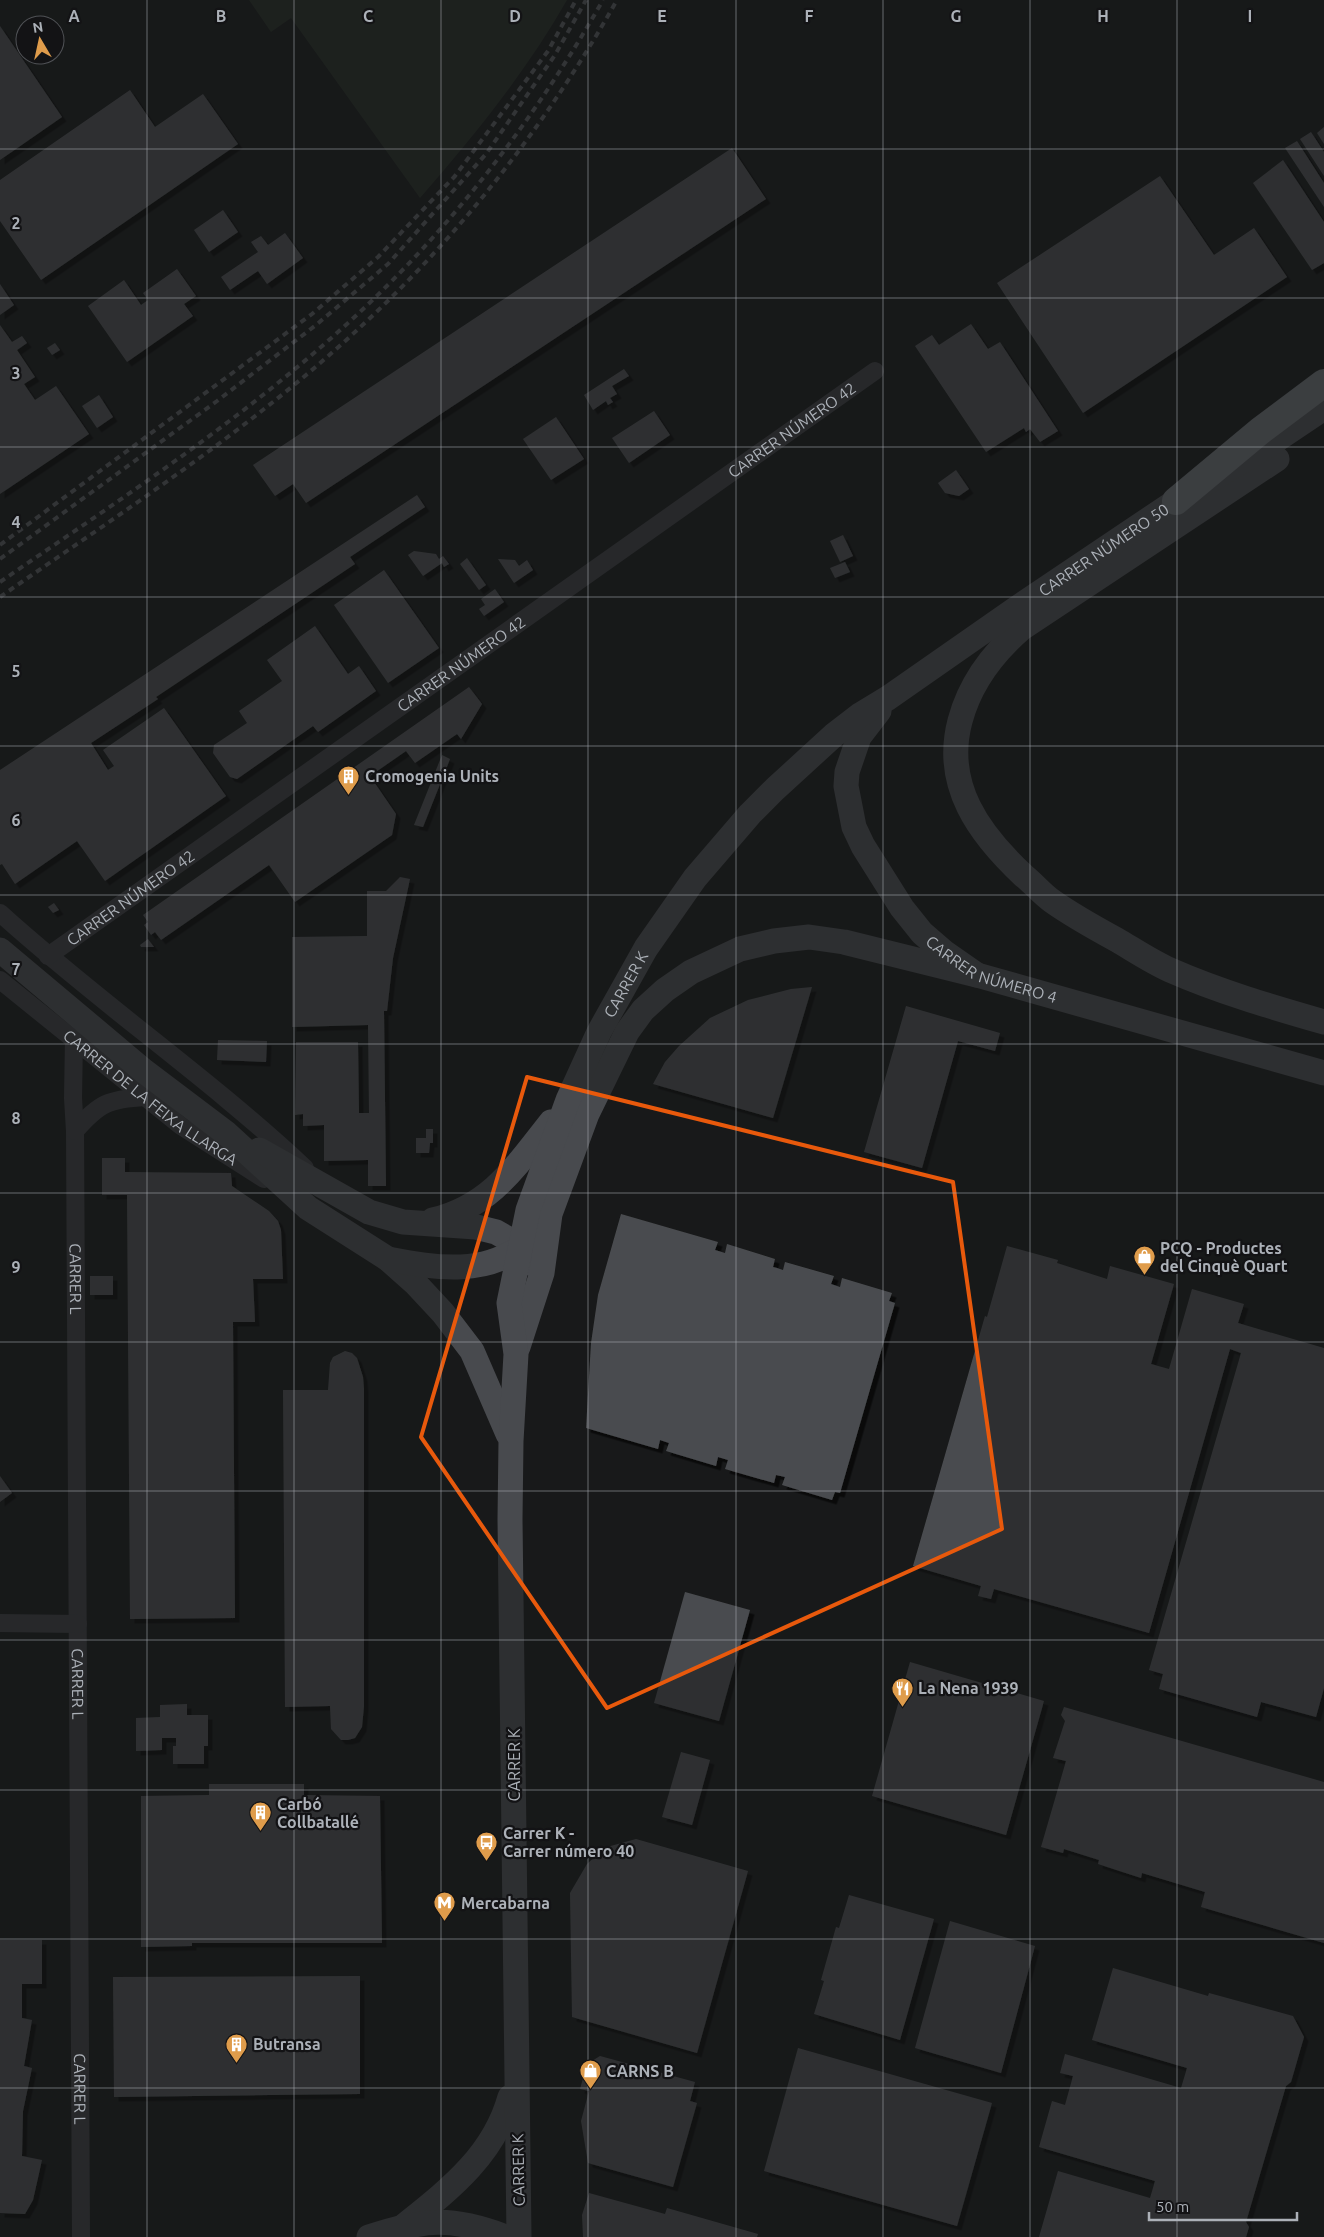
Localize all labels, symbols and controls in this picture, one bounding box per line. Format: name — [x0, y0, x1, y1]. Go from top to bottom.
text: A — [68, 7, 80, 25]
text: B — [216, 7, 226, 25]
text: C — [363, 7, 373, 25]
text: D — [509, 7, 521, 25]
text: E — [657, 7, 667, 25]
text: F — [805, 7, 814, 25]
text: G — [950, 7, 962, 25]
text: H — [1097, 7, 1109, 25]
text: I — [1248, 7, 1252, 25]
north arrow — [15, 15, 65, 65]
text: N — [32, 18, 44, 36]
text: 2 — [11, 214, 21, 232]
text: 3 — [11, 364, 21, 382]
street label: CARRER NÚMERO 42 — [724, 378, 859, 481]
street label: CARRER NÚMERO 50 — [1035, 500, 1172, 600]
text: 4 — [11, 513, 21, 531]
street label: CARRER NÚMERO 42 — [394, 612, 529, 715]
text: 5 — [11, 662, 21, 680]
building icon: Cromogenia Units — [337, 764, 361, 795]
place label: Cromogenia Units — [365, 767, 499, 785]
text: 6 — [11, 811, 21, 829]
street label: CARRER NÚMERO 42 — [63, 846, 198, 949]
street label: CARRER NÚMERO 4 — [922, 932, 1059, 1006]
street label: CARRER K — [600, 948, 651, 1021]
text: 7 — [11, 960, 21, 978]
street label: CARRER DE LA FEIXA LLARGA — [60, 1026, 241, 1169]
text: 8 — [11, 1109, 21, 1127]
place label: PCQ - Productes del Cinquè Quart — [1160, 1239, 1288, 1275]
street label: CARRER L — [67, 1243, 85, 1315]
shop icon: PCQ - Productes del Cinquè Quart — [1132, 1245, 1156, 1276]
text: 9 — [11, 1258, 21, 1276]
street label: CARRER L — [69, 1648, 87, 1720]
restaurant icon: La Nena 1939 — [890, 1676, 914, 1707]
place label: La Nena 1939 — [918, 1679, 1019, 1697]
street label: CARRER K — [505, 1728, 523, 1801]
place label: Carbó Collbatallé — [277, 1795, 359, 1831]
building icon: Carbó Collbatallé — [249, 1801, 273, 1832]
place label: Carrer K - Carrer número 40 — [503, 1824, 634, 1860]
bus stop icon: Carrer K - Carrer número 40 — [475, 1830, 499, 1861]
metro station icon: Mercabarna — [433, 1891, 457, 1922]
place label: Mercabarna — [461, 1894, 550, 1912]
building icon: Butransa — [225, 2032, 249, 2063]
place label: Butransa — [253, 2035, 321, 2053]
street label: CARRER L — [71, 2053, 89, 2125]
shop icon: CARNS B — [578, 2059, 602, 2090]
place label: CARNS B — [606, 2062, 674, 2080]
street label: CARRER K — [508, 2133, 528, 2207]
scale bar — [1149, 2190, 1296, 2222]
text: 50 m — [1156, 2198, 1189, 2215]

